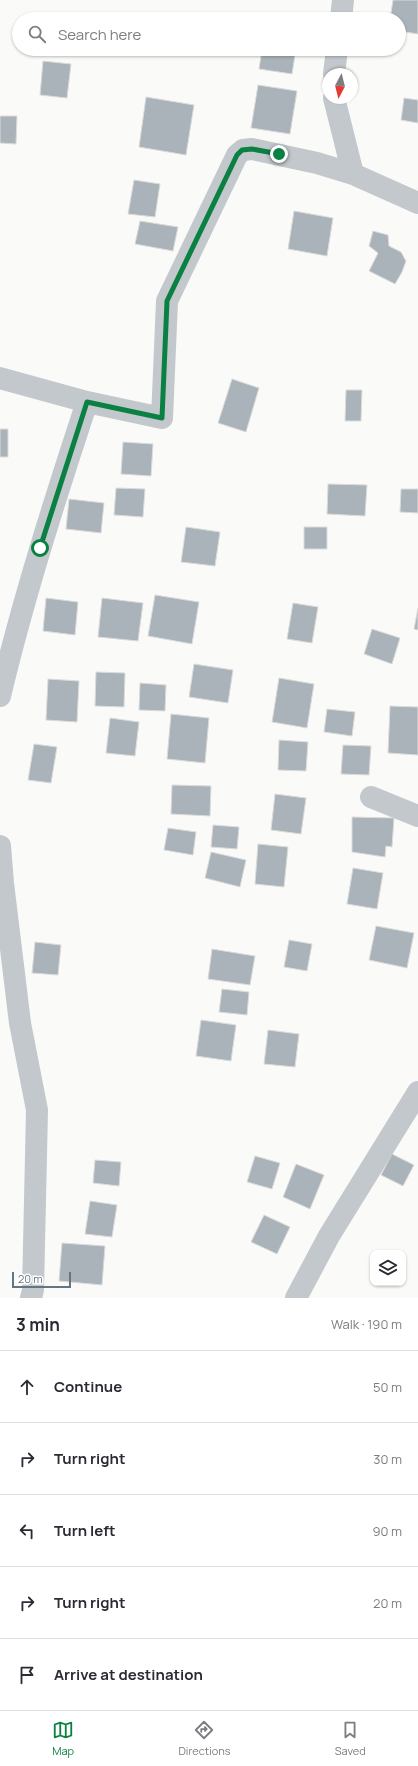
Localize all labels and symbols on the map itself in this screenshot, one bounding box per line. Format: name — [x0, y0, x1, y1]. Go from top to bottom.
north arrow — [322, 68, 358, 104]
route end — [270, 145, 288, 163]
route start — [31, 539, 49, 557]
scale bar — [12, 1270, 71, 1289]

